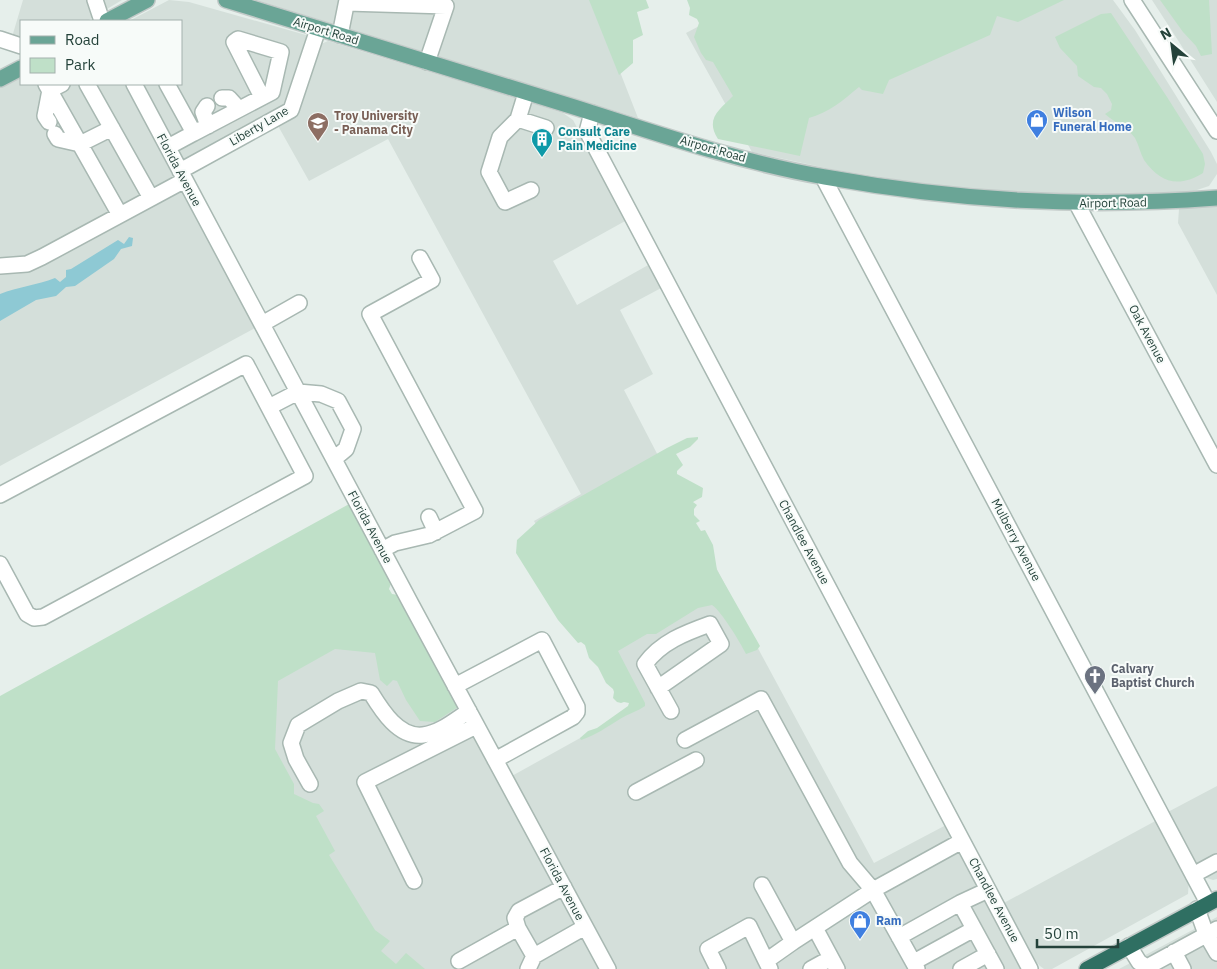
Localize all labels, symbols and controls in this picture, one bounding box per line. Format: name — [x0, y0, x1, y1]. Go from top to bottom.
street label: Airport Road — [291, 13, 361, 48]
legend — [20, 20, 182, 85]
north arrow — [1147, 20, 1197, 70]
text: N — [1157, 23, 1174, 44]
text: Road — [65, 30, 100, 49]
text: Park — [65, 55, 95, 74]
street label: Liberty Lane — [226, 102, 291, 149]
place label: Wilson Funeral Home — [1053, 105, 1132, 134]
place label: Troy University - Panama City — [334, 108, 419, 137]
shop icon: Wilson Funeral Home — [1025, 108, 1049, 139]
school or university icon: Troy University - Panama City — [306, 111, 330, 142]
place label: Consult Care Pain Medicine — [558, 124, 637, 153]
building icon: Consult Care Pain Medicine — [530, 127, 554, 158]
street label: Florida Avenue — [154, 131, 205, 209]
street label: Airport Road — [678, 132, 748, 165]
street label: Airport Road — [1079, 194, 1147, 211]
street label: Oak Avenue — [1126, 302, 1169, 366]
street label: Florida Avenue — [345, 488, 396, 566]
street label: Mulberry Avenue — [988, 496, 1045, 584]
street label: Chandlee Avenue — [776, 497, 833, 587]
place label: Calvary Baptist Church — [1111, 661, 1195, 690]
church icon: Calvary Baptist Church — [1083, 664, 1107, 695]
street label: Florida Avenue — [537, 845, 588, 923]
street label: Chandlee Avenue — [966, 855, 1023, 945]
shop icon: Ram — [848, 909, 872, 940]
place label: Ram — [876, 913, 902, 928]
scale bar — [1037, 916, 1118, 948]
text: 50 m — [1044, 924, 1079, 943]

